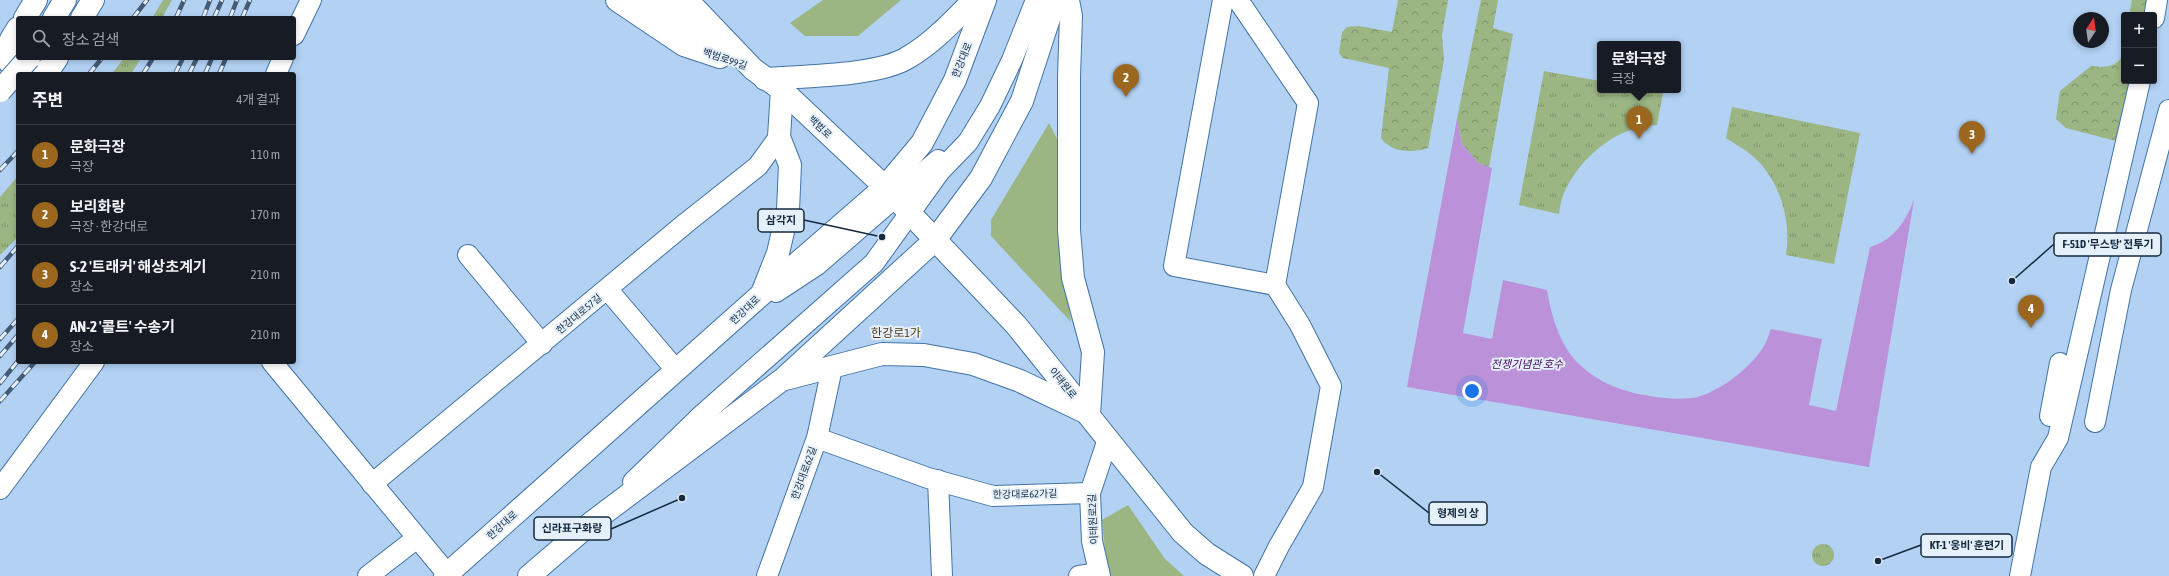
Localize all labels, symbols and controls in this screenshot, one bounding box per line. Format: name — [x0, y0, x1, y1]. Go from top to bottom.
north arrow — [2073, 12, 2109, 48]
map controls — [2121, 12, 2157, 84]
button: + — [2121, 12, 2157, 48]
search box — [16, 16, 296, 60]
icon: search — [30, 27, 52, 49]
text: 장소 검색 — [62, 31, 119, 48]
street label: 한강대로 — [950, 41, 974, 79]
popup — [1597, 41, 1681, 93]
street label: 백범로99길 — [701, 46, 749, 72]
button: − — [2121, 48, 2157, 84]
text: 문화극장 — [1611, 50, 1667, 67]
pin: 2 — [1113, 64, 1139, 97]
text: 극장 — [1611, 71, 1635, 86]
text: 주변 — [32, 90, 63, 110]
text: 4개 결과 — [236, 92, 280, 107]
pin: 1 — [1626, 106, 1652, 139]
street label: 백범로 — [806, 113, 834, 141]
pin: 3 — [1959, 121, 1985, 154]
text: 문화극장 — [70, 138, 125, 155]
text: 1 — [42, 147, 48, 162]
text: 110 m — [251, 147, 280, 162]
text: 극장 — [70, 159, 94, 174]
text: 보리화랑 — [70, 198, 125, 215]
text: 2 — [42, 207, 48, 222]
text: 170 m — [251, 207, 280, 222]
callout: 삼각지 — [758, 209, 804, 232]
text: 삼각지 — [766, 214, 796, 226]
text: 극장 · 한강대로 — [70, 219, 148, 234]
callout: F-51D '무스탕' 전투기 — [2054, 233, 2161, 256]
text: F-51D '무스탕' 전투기 — [2062, 238, 2154, 250]
text: S-2 '트래커' 해상초계기 — [70, 258, 207, 275]
text: 3 — [42, 267, 48, 282]
text: 210 m — [251, 267, 280, 282]
text: 장소 — [70, 279, 94, 294]
street label: 한강대로57길 — [554, 292, 604, 336]
street label: 한강대로 — [728, 293, 762, 327]
pin: 4 — [2018, 295, 2044, 328]
text: AN-2 '콜트' 수송기 — [70, 318, 175, 335]
district label: 한강로1가 — [871, 326, 921, 340]
text: 4 — [42, 327, 48, 342]
text: 210 m — [251, 327, 280, 342]
text: 장소 — [70, 339, 94, 354]
water label: 전쟁기념관 호수 — [1491, 358, 1564, 370]
street label: 이태원로 — [1047, 365, 1079, 401]
your location — [1462, 381, 1482, 401]
street label: 한강대로62길 — [789, 445, 819, 501]
street label: 한강대로62가길 — [993, 488, 1057, 500]
street label: 이태원로2길 — [1086, 493, 1100, 545]
callout: 형제의 상 — [1429, 502, 1487, 525]
text: 형제의 상 — [1437, 507, 1479, 519]
street label: 한강대로 — [485, 509, 519, 541]
callout: 신라표구화랑 — [534, 517, 611, 540]
text: 신라표구화랑 — [542, 522, 602, 534]
callout: KT-1 '웅비' 훈련기 — [1921, 534, 2012, 557]
text: KT-1 '웅비' 훈련기 — [1930, 539, 2004, 551]

